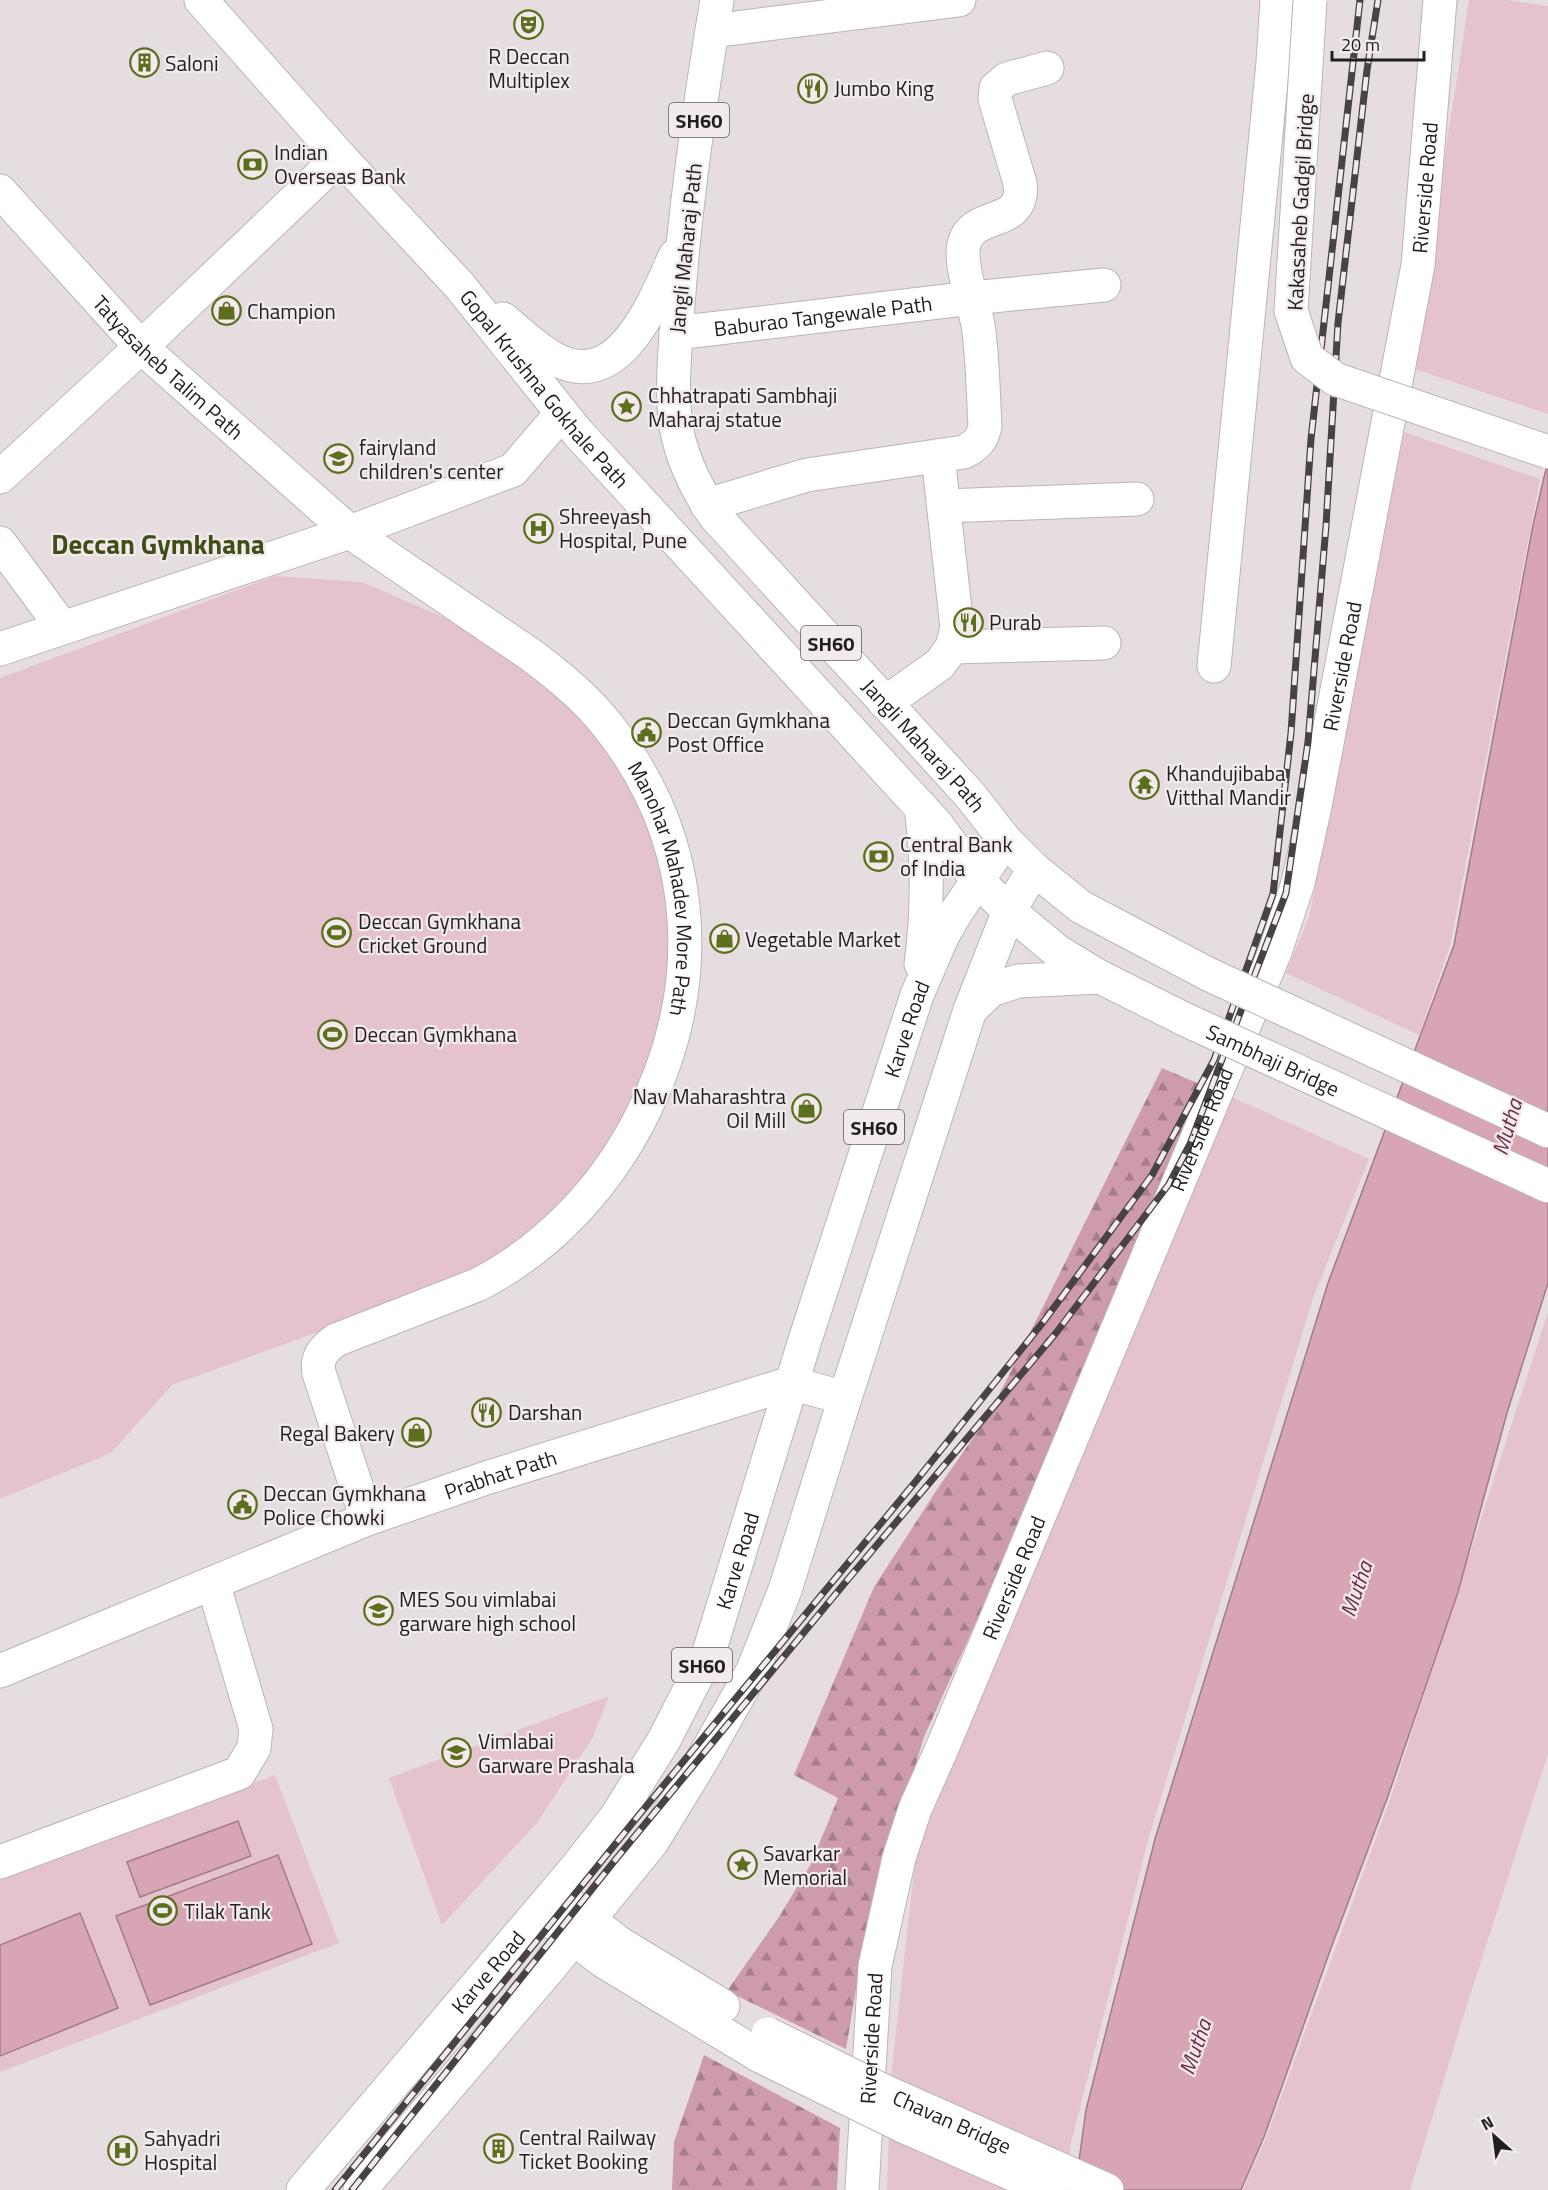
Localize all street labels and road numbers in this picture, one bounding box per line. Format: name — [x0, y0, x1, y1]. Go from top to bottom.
street label: Kakasaheb Gadgil Bridge — [1278, 93, 1322, 311]
road number: SH60 — [669, 103, 729, 137]
street label: Riverside Road — [1403, 121, 1446, 255]
street label: Jangli Maharaj Path — [660, 161, 710, 335]
street label: Gopal Krushna Gokhale Path — [452, 282, 637, 495]
street label: Baburao Tangewale Path — [712, 287, 934, 344]
street label: Tatyasaheb Talim Path — [85, 288, 251, 447]
street label: Riverside Road — [1314, 599, 1370, 734]
road number: SH60 — [801, 626, 861, 660]
street label: Jangli Maharaj Path — [855, 671, 994, 819]
street label: Manohar Mahadev More Path — [620, 755, 701, 1019]
street label: Karve Road — [875, 975, 937, 1082]
street label: Sambhaji Bridge — [1201, 1015, 1345, 1104]
street label: Riverside Road — [1161, 1062, 1241, 1196]
road number: SH60 — [844, 1110, 904, 1144]
street label: Prabhat Path — [440, 1441, 561, 1507]
street label: Karve Road — [707, 1508, 767, 1613]
street label: Riverside Road — [973, 1511, 1054, 1644]
road number: SH60 — [672, 1648, 732, 1682]
street label: Karve Road — [443, 1923, 533, 2020]
street label: Riverside Road — [851, 1972, 891, 2105]
street label: Chavan Bridge — [888, 2081, 1017, 2162]

